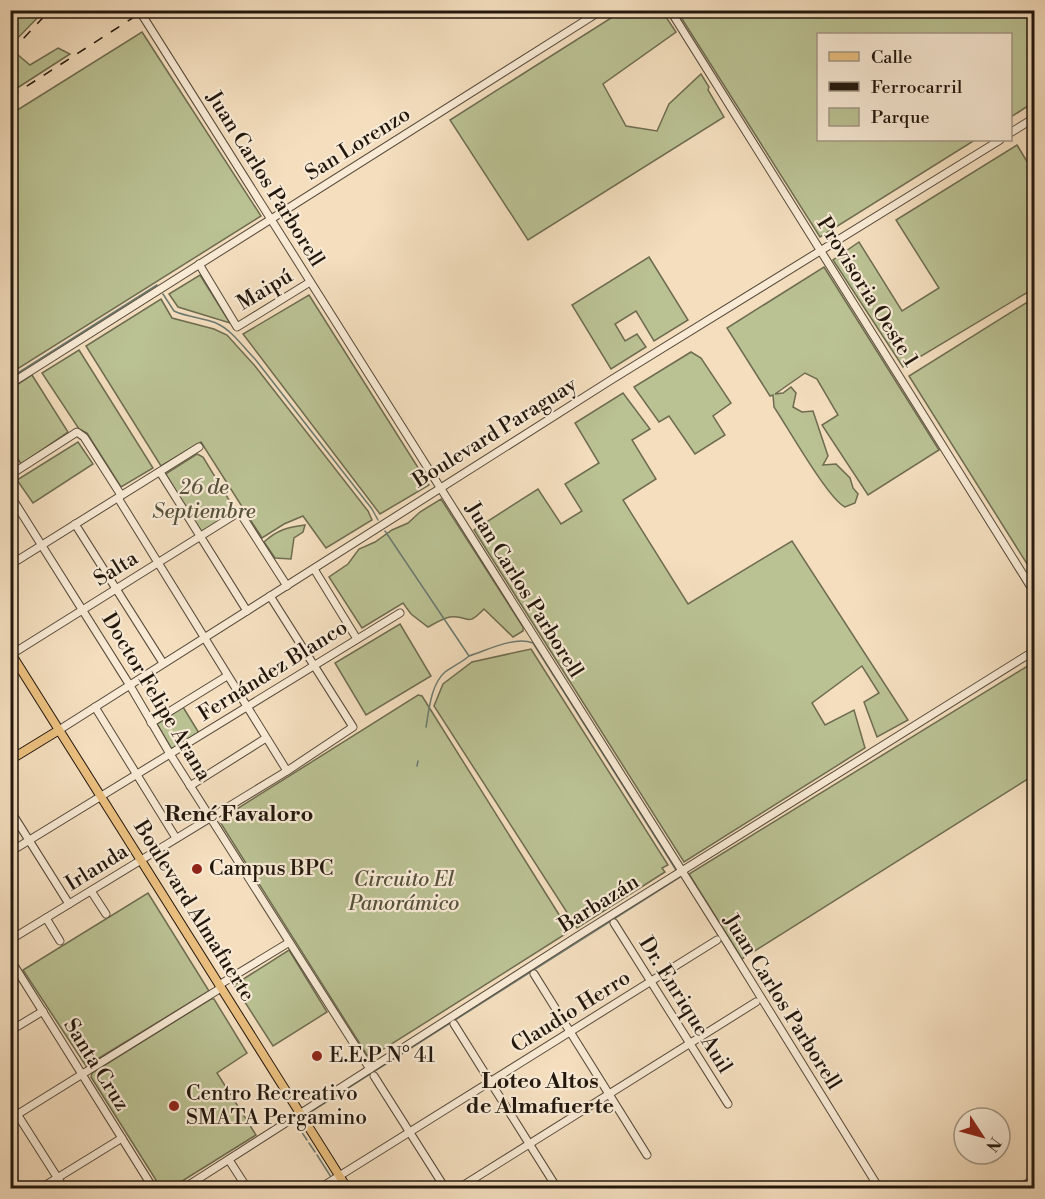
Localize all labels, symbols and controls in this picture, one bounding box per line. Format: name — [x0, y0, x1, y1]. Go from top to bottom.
legend — [817, 33, 1012, 141]
text: Calle — [871, 46, 912, 69]
text: Ferrocarril — [871, 76, 963, 99]
street label: Juan Carlos Parborell — [200, 85, 330, 272]
street label: San Lorenzo — [301, 101, 415, 187]
text: Parque — [871, 106, 930, 129]
street label: Provisoria Oeste 1 — [810, 212, 924, 372]
street label: Maipú — [232, 263, 298, 317]
street label: Boulevard Paraguay — [407, 372, 582, 494]
park label: 26 de Septiembre — [152, 475, 256, 525]
street label: Juan Carlos Parborell — [459, 496, 589, 683]
street label: Salta — [89, 545, 143, 593]
street label: Doctor Felipe Arana — [96, 608, 217, 786]
street label: Fernández Blanco — [193, 615, 353, 727]
district label: René Favaloro — [165, 801, 314, 828]
street label: Boulevard Almafuerte — [127, 815, 260, 1006]
street label: Irlanda — [61, 839, 133, 897]
place label: Campus BPC — [209, 856, 334, 882]
marker: Campus BPC — [190, 862, 204, 876]
park label: Circuito El Panorámico — [348, 867, 459, 917]
street label: Barbazán — [553, 869, 645, 939]
street label: Juan Carlos Parborell — [717, 908, 847, 1095]
street label: Dr. Enrique Auil — [633, 932, 737, 1078]
street label: Claudio Herro — [507, 965, 635, 1059]
street label: Santa Cruz — [57, 1014, 135, 1116]
place label: E.E.P N° 41 — [329, 1043, 435, 1069]
marker: E.E.P N° 41 — [310, 1049, 324, 1063]
district label: Loteo Altos de Almafuerte — [466, 1068, 614, 1120]
place label: Centro Recreativo SMATA Pergamino — [186, 1081, 367, 1131]
marker: Centro Recreativo SMATA Pergamino — [167, 1099, 181, 1113]
north arrow — [952, 1106, 1012, 1166]
text: N — [981, 1133, 1005, 1156]

